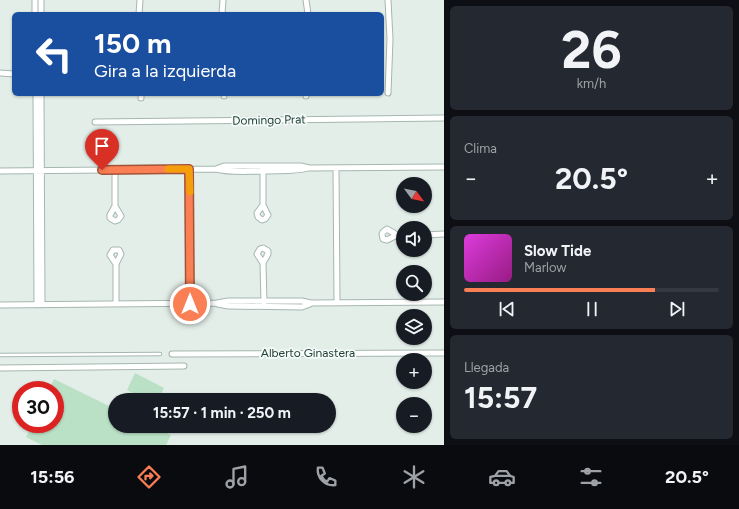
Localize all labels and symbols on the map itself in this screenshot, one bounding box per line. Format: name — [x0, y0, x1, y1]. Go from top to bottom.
street label: Domingo Prat — [232, 112, 306, 128]
pin — [85, 129, 119, 170]
north arrow — [396, 177, 432, 213]
position arrow — [169, 283, 211, 325]
street label: Alberto Ginastera — [261, 346, 355, 360]
speed limit sign: 30 — [12, 381, 64, 433]

